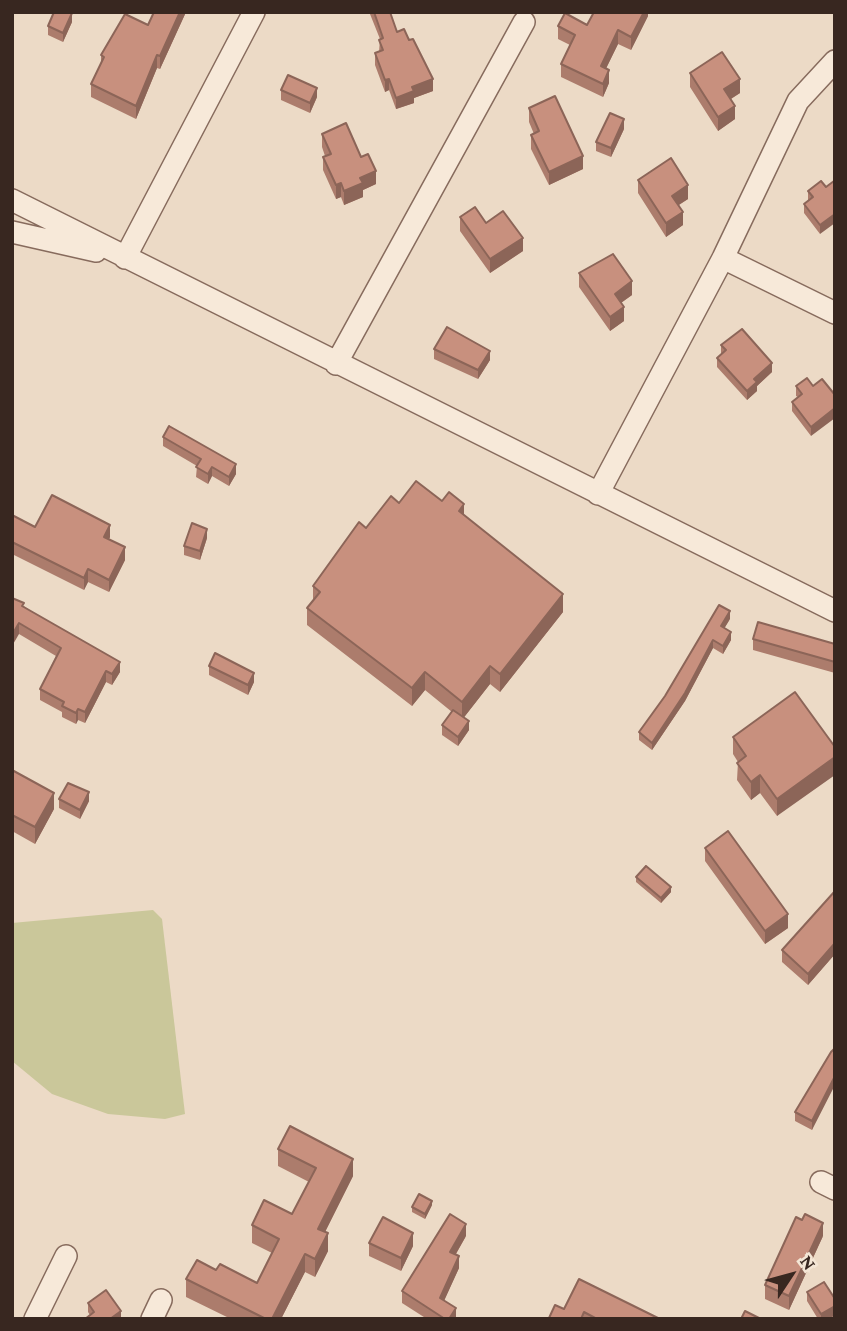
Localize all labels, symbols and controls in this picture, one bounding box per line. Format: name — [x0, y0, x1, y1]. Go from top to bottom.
north arrow — [756, 1240, 826, 1310]
text: N — [796, 1251, 821, 1274]

